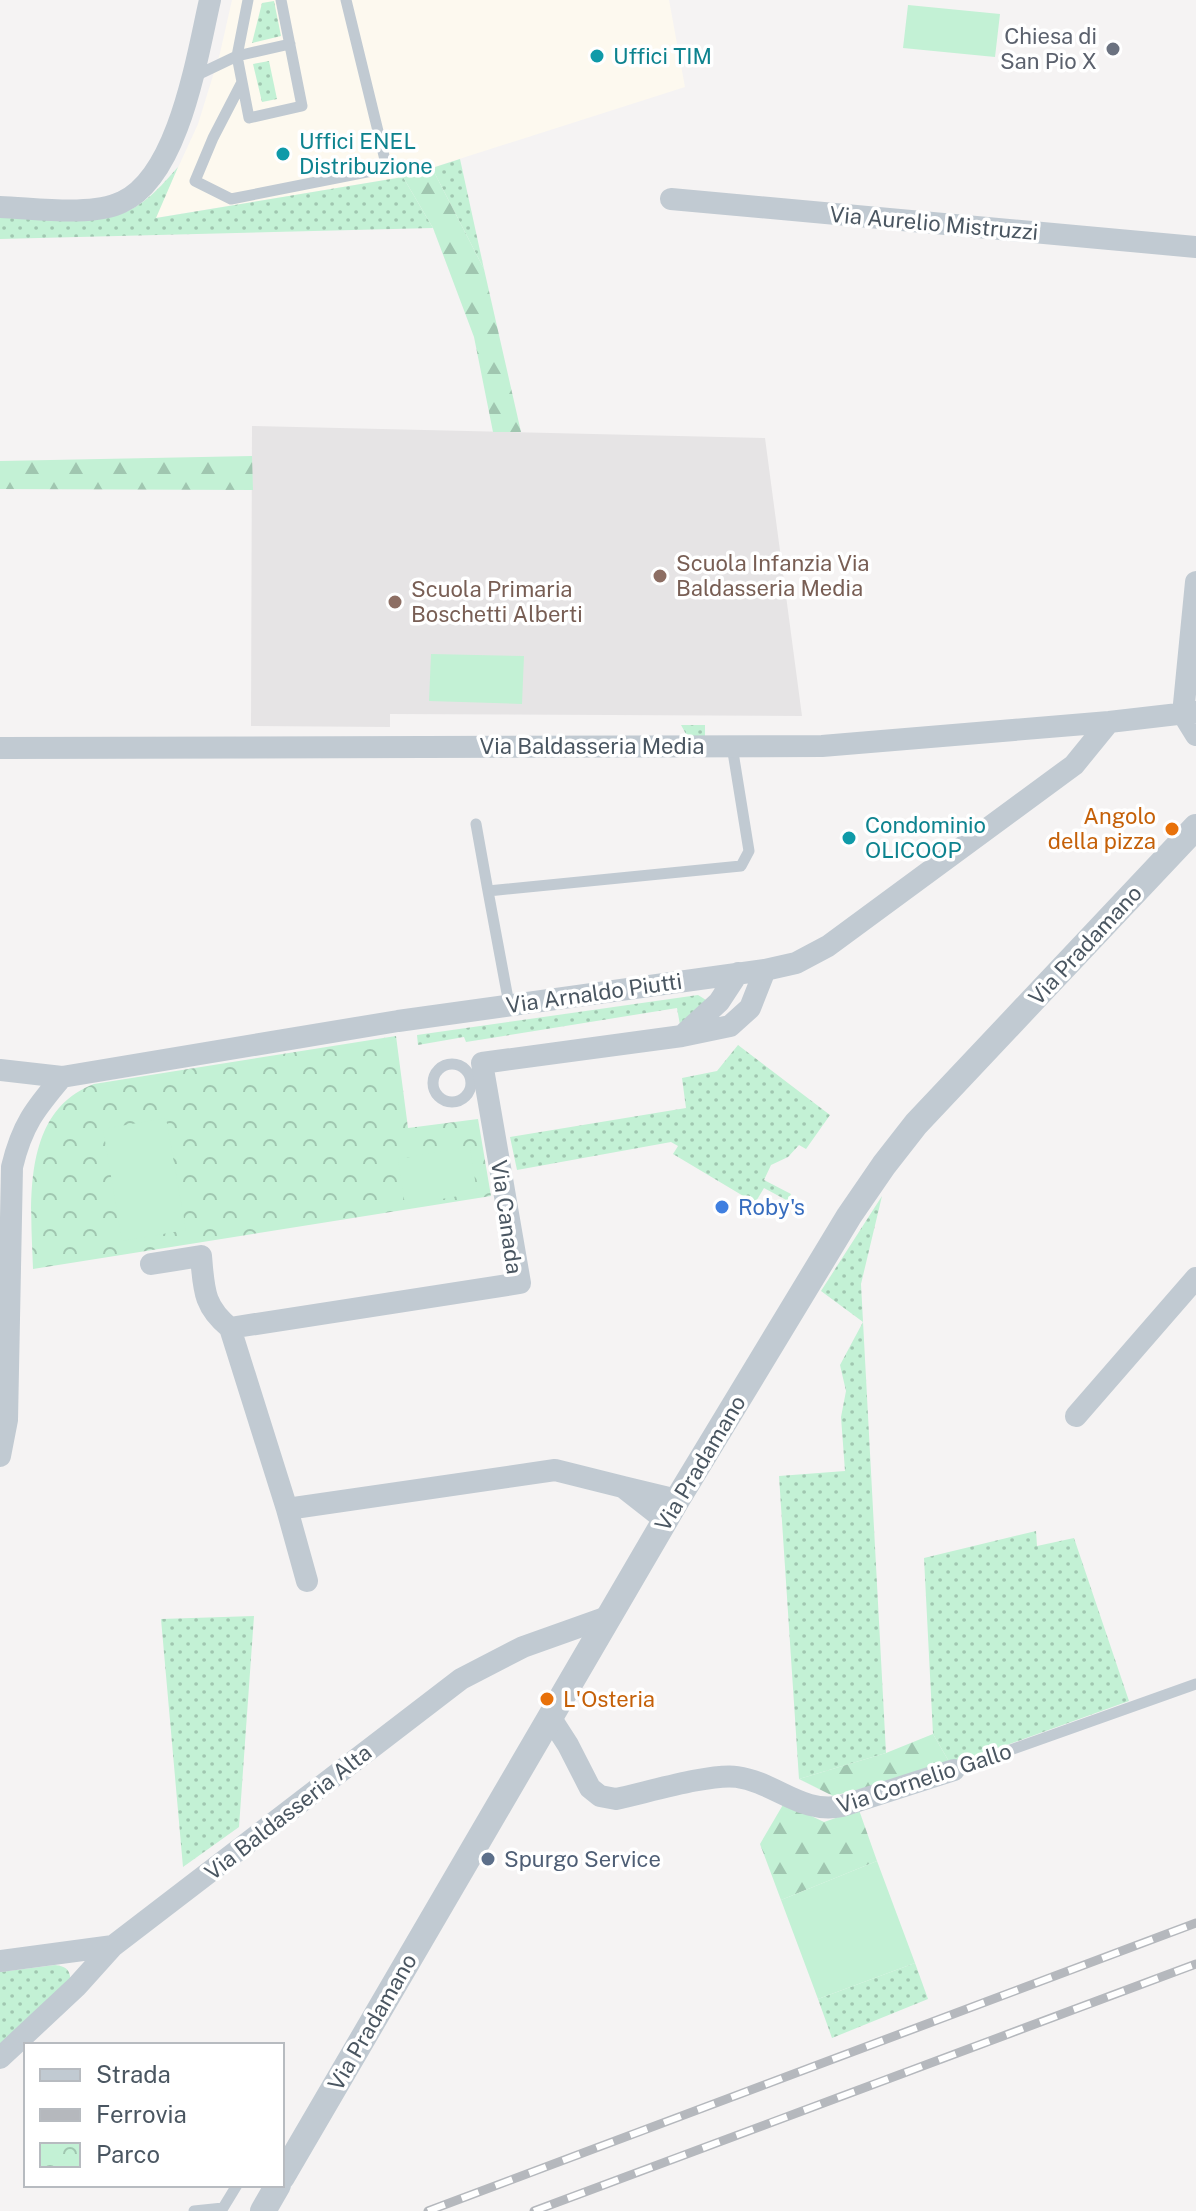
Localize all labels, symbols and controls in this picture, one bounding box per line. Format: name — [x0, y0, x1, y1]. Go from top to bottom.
place label: Chiesa di San Pio X — [1000, 23, 1097, 74]
marker: Chiesa di San Pio X — [1104, 40, 1122, 58]
place label: Uffici TIM — [613, 43, 712, 69]
marker: Uffici TIM — [588, 47, 606, 65]
place label: Uffici ENEL Distribuzione — [299, 128, 433, 179]
marker: Uffici ENEL Distribuzione — [274, 145, 292, 163]
street label: Via Aurelio Mistruzzi — [829, 201, 1039, 245]
place label: Scuola Infanzia Via Baldasseria Media — [676, 550, 870, 601]
marker: Scuola Infanzia Via Baldasseria Media — [651, 567, 669, 585]
place label: Scuola Primaria Boschetti Alberti — [411, 576, 583, 627]
marker: Scuola Primaria Boschetti Alberti — [386, 593, 404, 611]
street label: Via Baldasseria Media — [480, 733, 704, 759]
place label: Angolo della pizza — [1048, 803, 1156, 854]
place label: Condominio OLICOOP — [865, 812, 986, 863]
marker: Angolo della pizza — [1163, 820, 1181, 838]
marker: Condominio OLICOOP — [840, 829, 858, 847]
street label: Via Pradamano — [1023, 880, 1147, 1010]
street label: Via Arnaldo Piutti — [504, 968, 684, 1018]
street label: Via Canada — [486, 1158, 528, 1276]
place label: Roby's — [738, 1194, 805, 1220]
marker: Roby's — [713, 1198, 731, 1216]
street label: Via Pradamano — [649, 1390, 751, 1536]
place label: L'Osteria — [563, 1686, 655, 1712]
marker: L'Osteria — [538, 1690, 556, 1708]
street label: Via Cornelio Gallo — [833, 1738, 1015, 1818]
street label: Via Baldasseria Alta — [199, 1739, 377, 1885]
place label: Spurgo Service — [504, 1846, 661, 1872]
marker: Spurgo Service — [479, 1850, 497, 1868]
street label: Via Pradamano — [322, 1949, 422, 2095]
legend — [24, 2043, 284, 2187]
text: Strada — [96, 2060, 171, 2088]
text: Ferrovia — [96, 2100, 187, 2128]
text: Parco — [96, 2140, 160, 2168]

